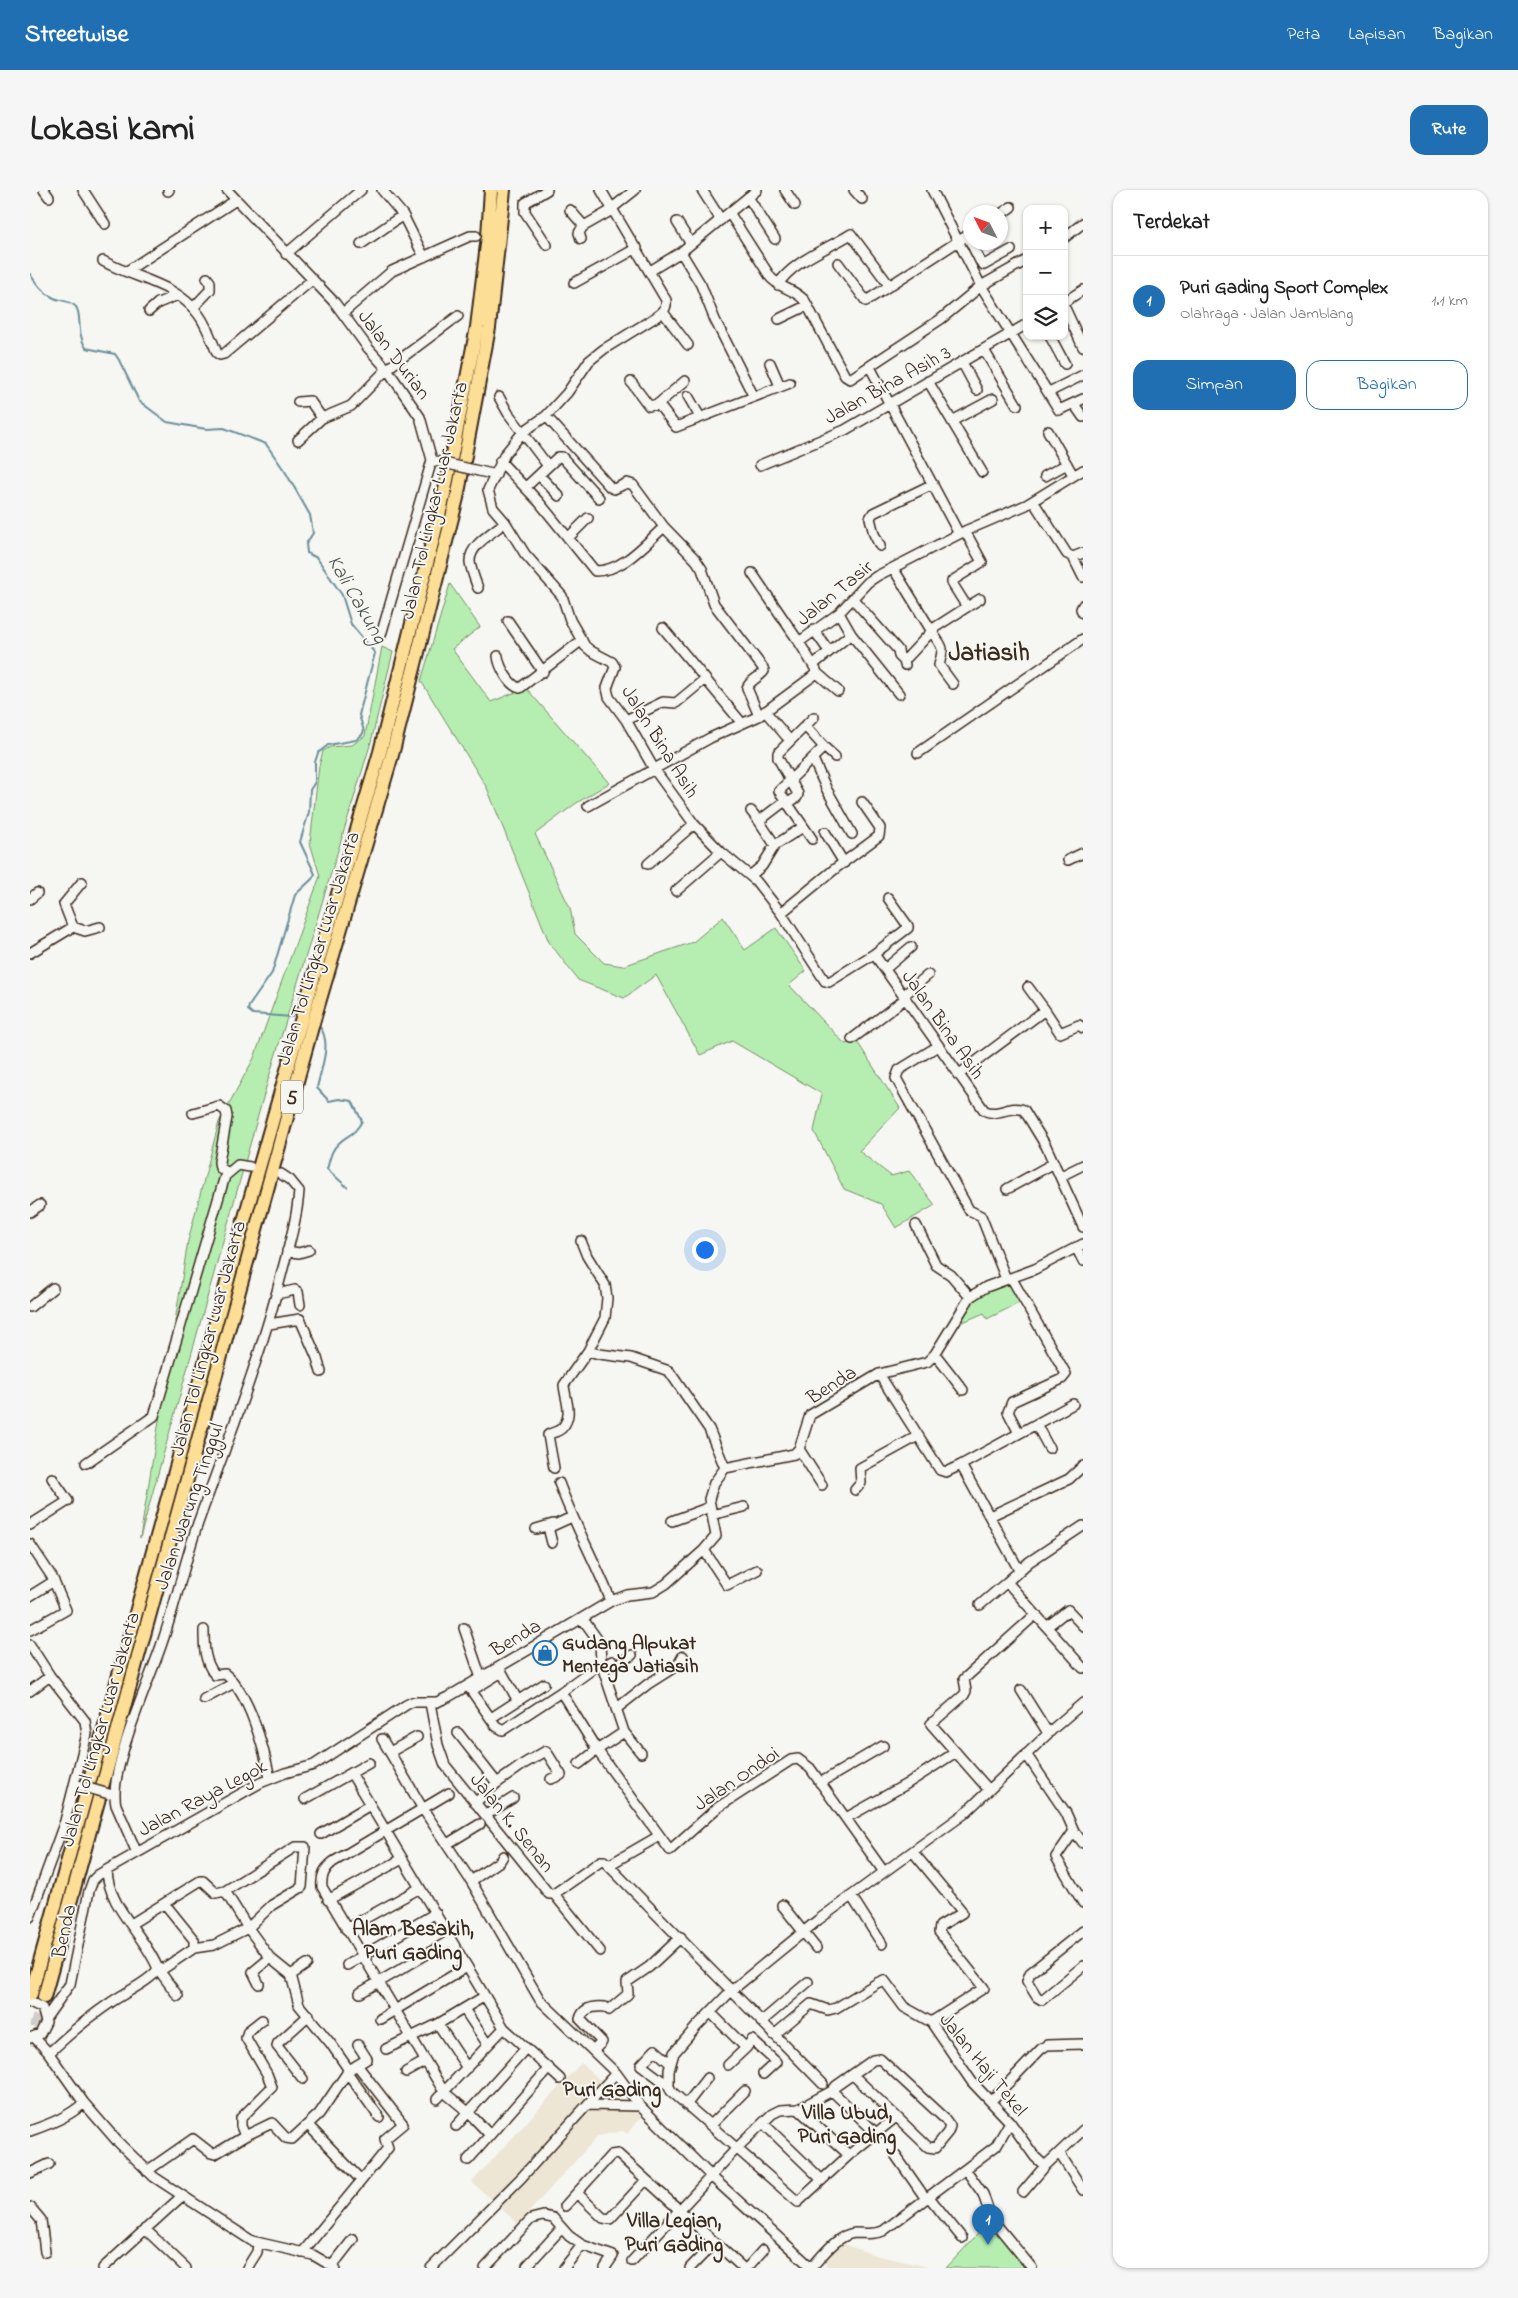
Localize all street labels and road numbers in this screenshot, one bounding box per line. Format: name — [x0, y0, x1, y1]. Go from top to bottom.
street label: Jalan Durian — [349, 304, 437, 407]
street label: Jalan Bina Asih 3 — [819, 339, 957, 433]
street label: Jalan Tol Lingkar Luar Jakarta — [394, 379, 478, 622]
street label: Jalan Tasir — [791, 553, 881, 634]
street label: Jalan Bina Asih — [613, 680, 705, 804]
street label: Jalan Tol Lingkar Luar Jakarta — [270, 828, 370, 1069]
street label: Jalan Bina Asih — [893, 965, 991, 1086]
road number: 5 — [281, 1080, 303, 1114]
street label: Jalan Tol Lingkar Luar Jakarta — [164, 1218, 256, 1460]
street label: Benda — [801, 1359, 863, 1414]
street label: Jalan Warung Tinggul — [148, 1419, 234, 1595]
street label: Jalan Tol Lingkar Luar Jakarta — [54, 1609, 150, 1851]
street label: Benda — [485, 1613, 547, 1666]
street label: Jalan Ondoi — [689, 1741, 786, 1819]
street label: Jalan Raya Legok — [134, 1753, 273, 1846]
street label: Jalan K. Senan — [462, 1768, 560, 1880]
street label: Benda — [45, 1902, 85, 1962]
street label: Jalan Haji Tekel — [931, 2007, 1033, 2124]

